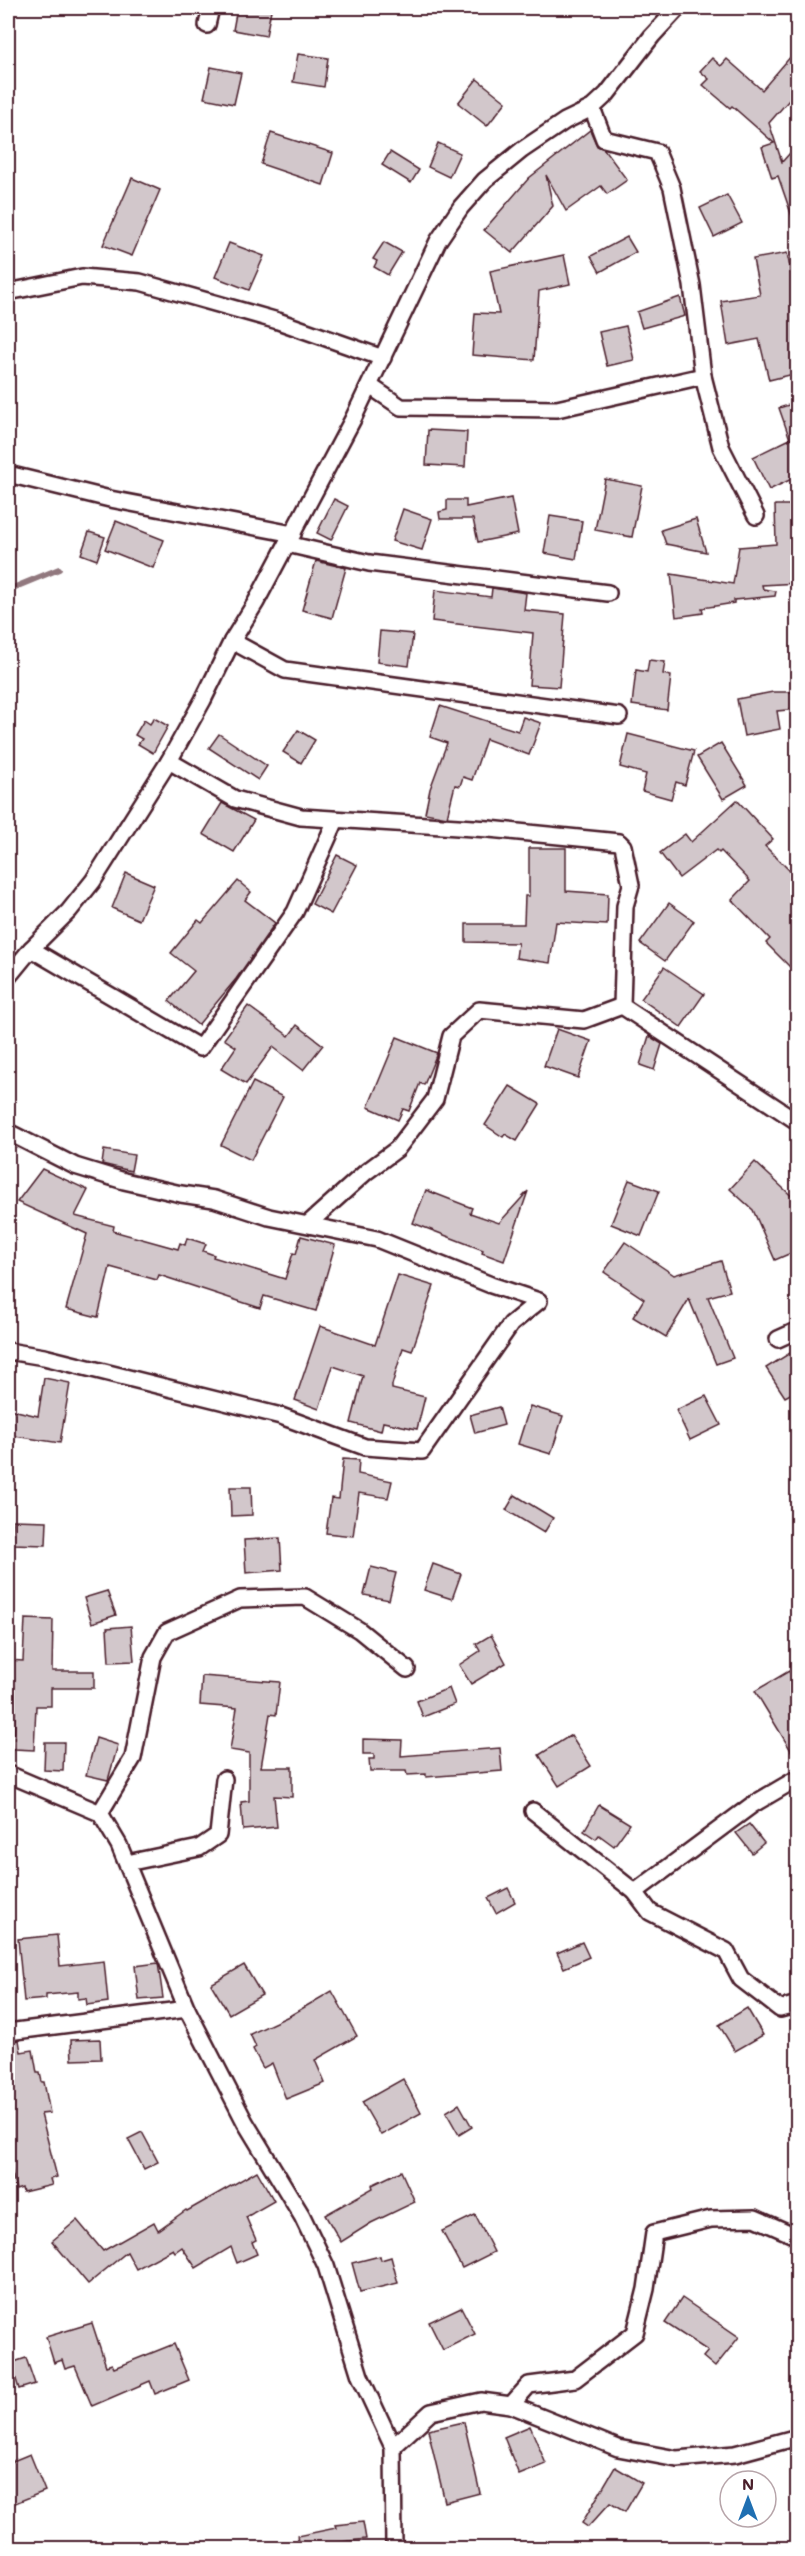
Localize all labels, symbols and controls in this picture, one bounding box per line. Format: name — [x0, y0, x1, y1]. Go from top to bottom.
north arrow — [718, 2469, 778, 2529]
text: N — [742, 2473, 754, 2494]

